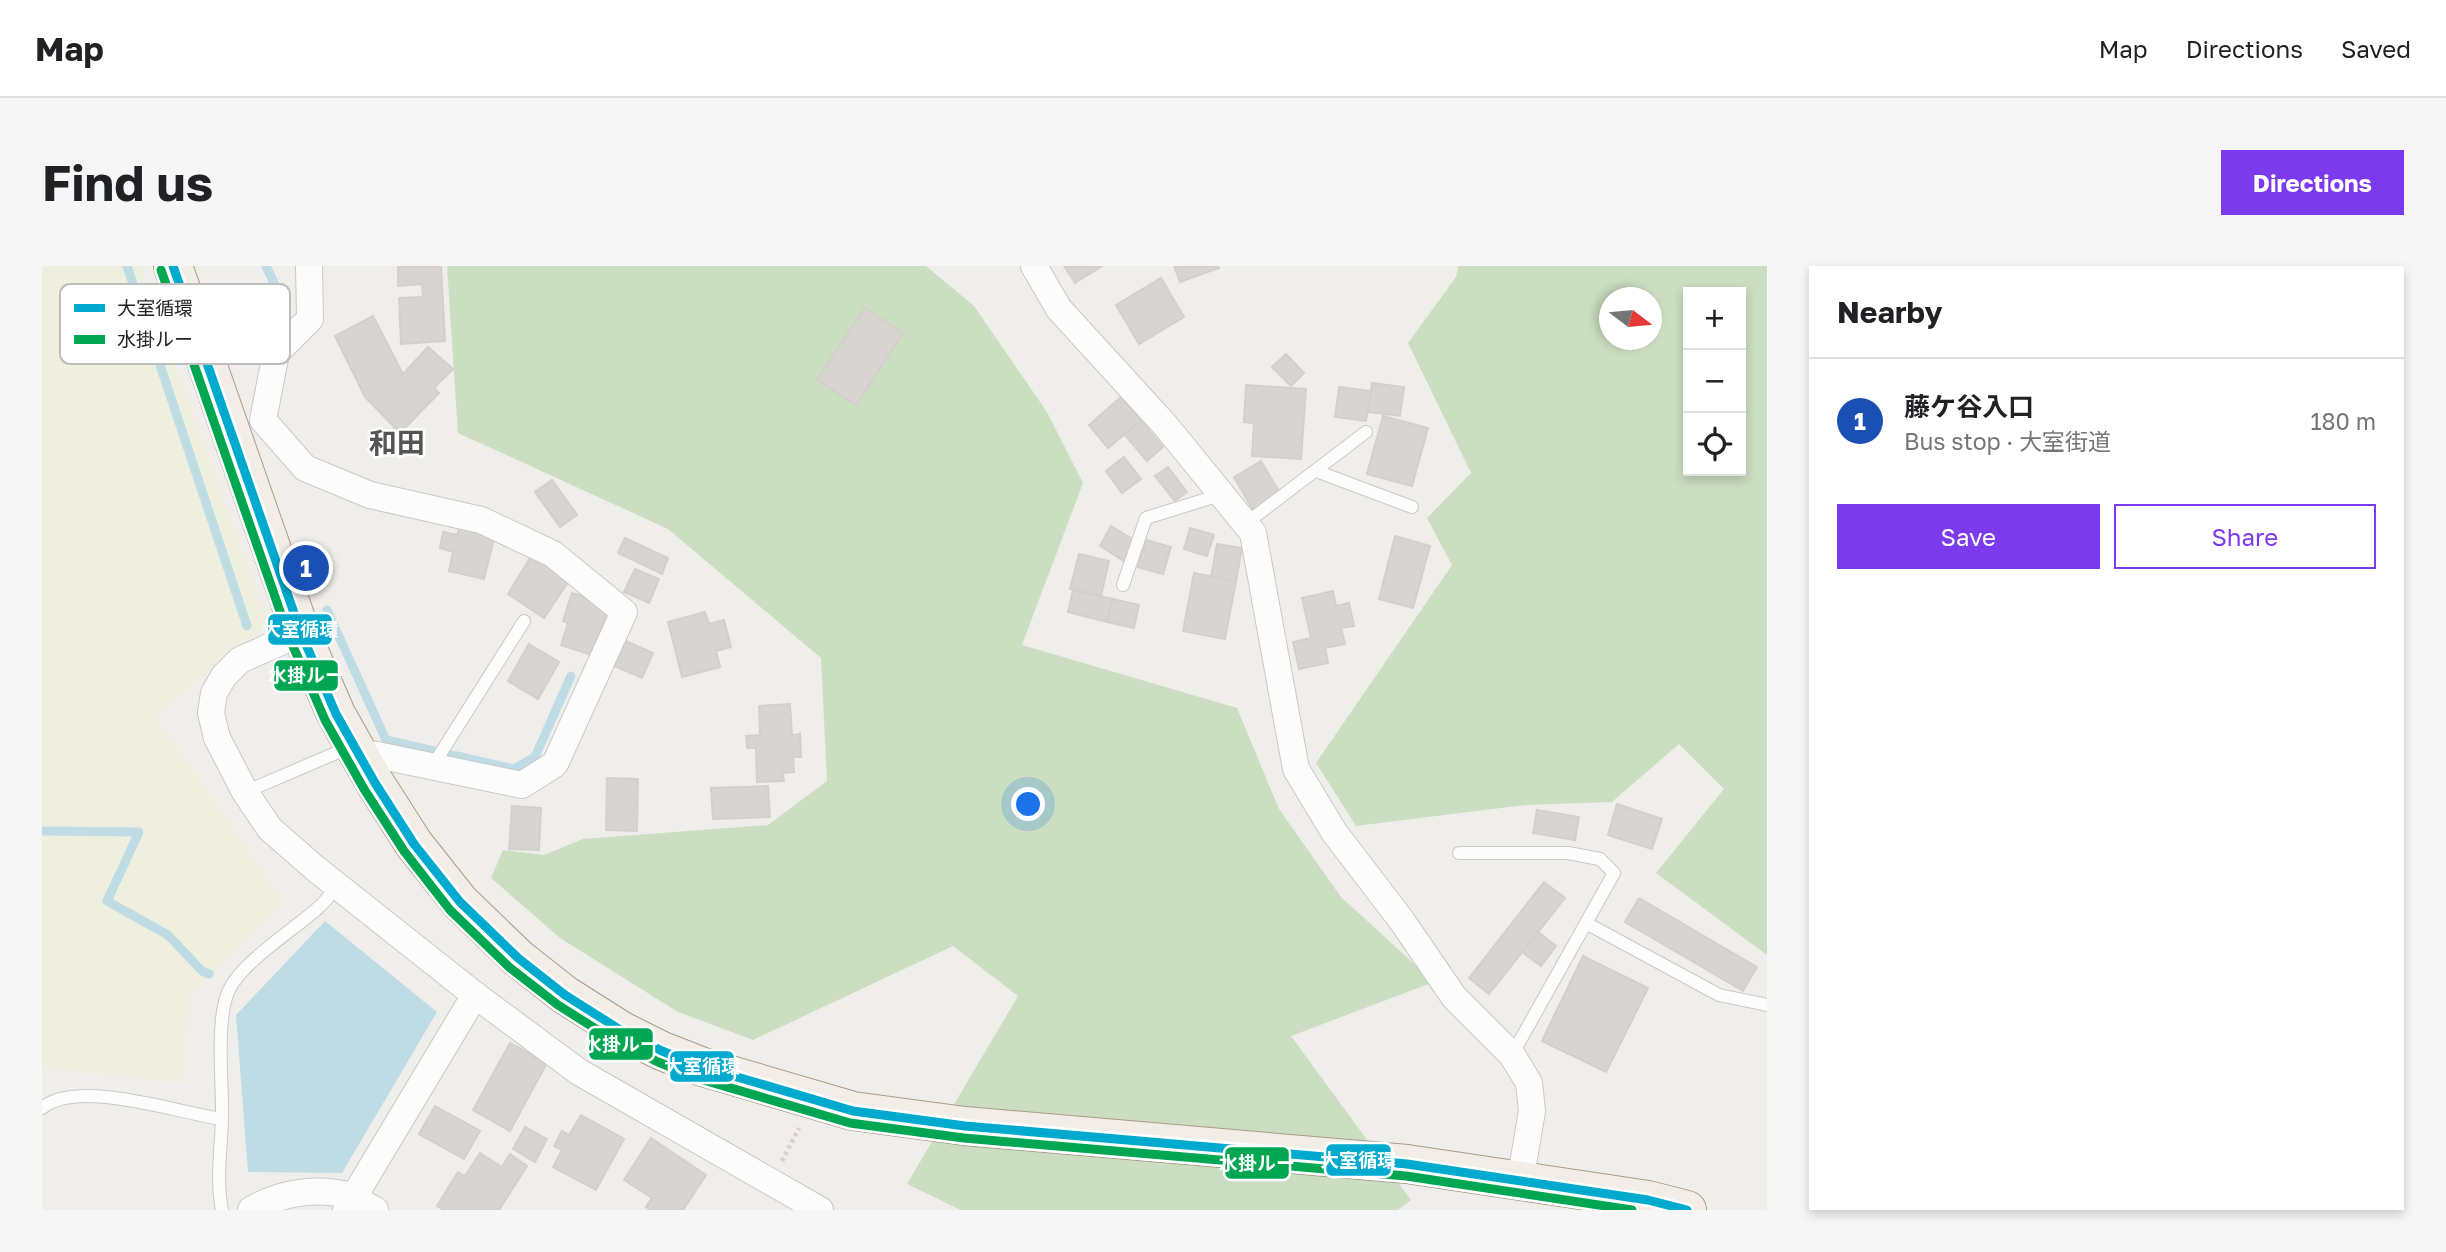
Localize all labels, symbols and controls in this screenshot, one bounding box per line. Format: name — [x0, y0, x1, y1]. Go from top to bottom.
text: Map — [35, 29, 104, 68]
text: Map — [2099, 34, 2148, 63]
text: Directions — [2186, 34, 2303, 63]
text: Saved — [2341, 34, 2411, 63]
button: Directions — [2221, 150, 2404, 215]
text: Find us — [42, 153, 213, 212]
legend — [60, 284, 290, 364]
north arrow — [1599, 287, 1662, 350]
map controls — [1683, 287, 1746, 476]
button: + — [1683, 287, 1746, 350]
text: Nearby — [1837, 294, 1942, 330]
text: 大室循環 — [117, 296, 193, 319]
text: 水掛ルー — [117, 327, 193, 350]
button: − — [1683, 350, 1746, 413]
text: 藤ケ谷入口 — [1904, 391, 2034, 422]
text: 1 — [1854, 407, 1866, 435]
text: 180 m — [2310, 407, 2376, 435]
button: locate — [1683, 413, 1746, 476]
district label: 和田 — [369, 426, 425, 459]
text: Bus stop · 大室街道 — [1904, 427, 2111, 455]
button: Save — [1837, 504, 2100, 569]
button: Share — [2114, 504, 2376, 569]
pin: 1 — [283, 542, 329, 594]
line badge: 大室循環 — [267, 613, 333, 646]
text: 大室循環 — [262, 617, 338, 640]
line badge: 水掛ルー — [273, 659, 339, 692]
text: 水掛ルー — [268, 663, 344, 686]
your location — [1011, 787, 1045, 821]
line badge: 水掛ルー — [588, 1027, 654, 1061]
text: 水掛ルー — [583, 1032, 659, 1055]
line badge: 大室循環 — [669, 1050, 735, 1083]
text: 大室循環 — [664, 1054, 740, 1077]
line badge: 大室循環 — [1325, 1143, 1392, 1177]
line badge: 水掛ルー — [1224, 1146, 1290, 1180]
text: 大室循環 — [1320, 1148, 1396, 1171]
text: 水掛ルー — [1219, 1151, 1295, 1174]

